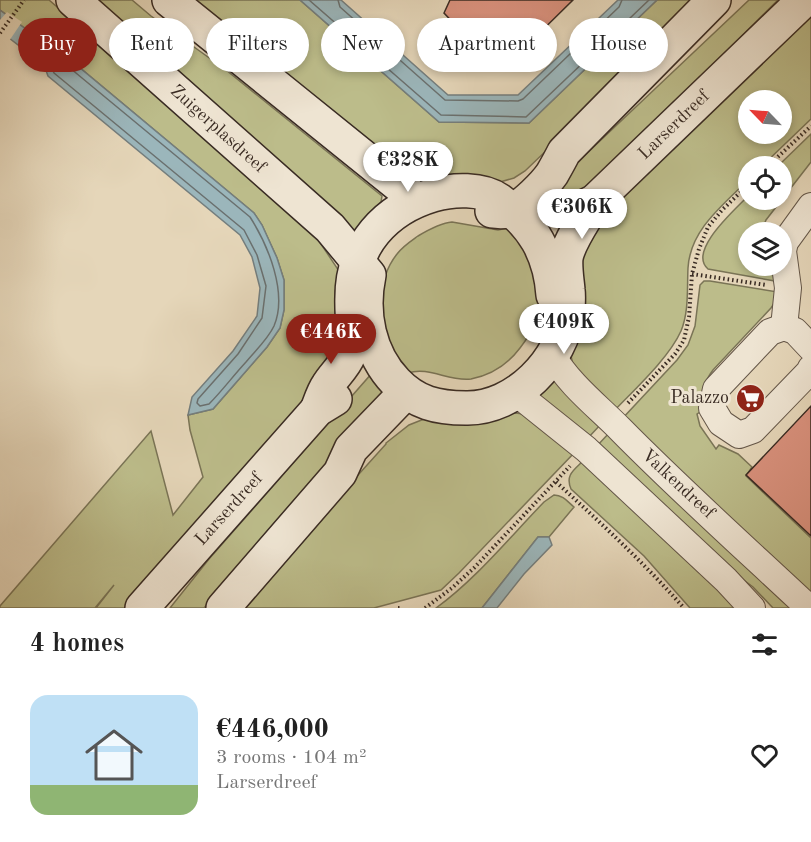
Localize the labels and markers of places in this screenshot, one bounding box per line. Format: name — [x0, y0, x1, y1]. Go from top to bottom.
pin: €328K — [366, 142, 450, 193]
pin: €306K — [540, 189, 624, 240]
pin: €409K — [522, 304, 606, 355]
pin: €446K — [289, 314, 373, 365]
supermarket icon: Palazzo — [734, 382, 766, 414]
place label: Palazzo — [670, 389, 729, 407]

